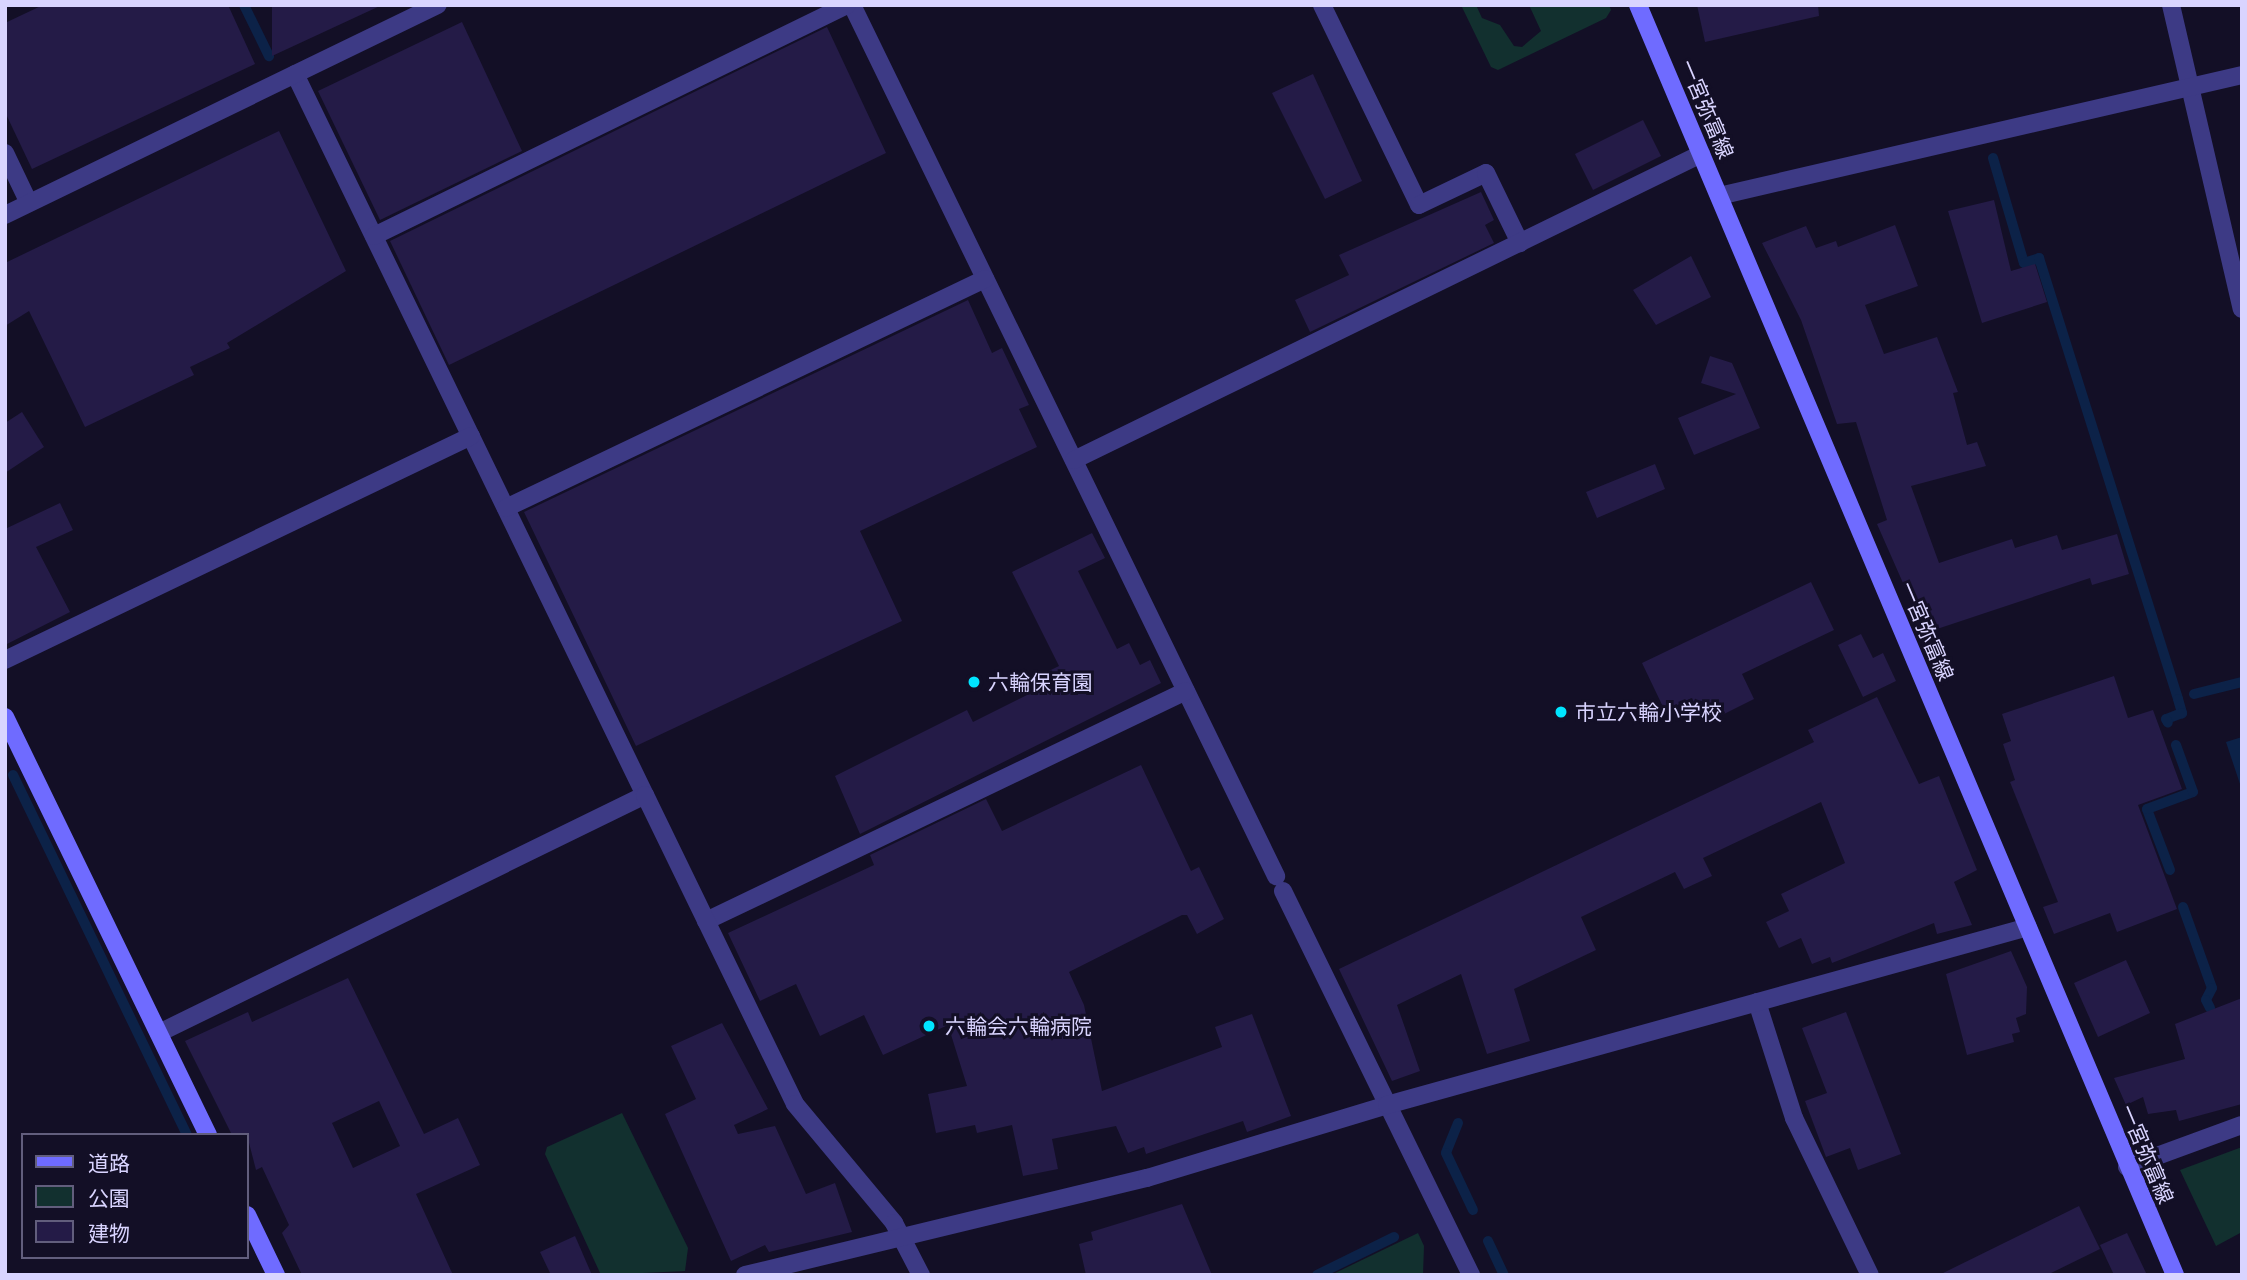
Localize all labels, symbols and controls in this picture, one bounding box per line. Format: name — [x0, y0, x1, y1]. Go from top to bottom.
street label: 一宮弥富線 — [1675, 56, 1739, 162]
street label: 一宮弥富線 — [1895, 578, 1959, 684]
place label: 六輪保育園 — [988, 669, 1093, 695]
marker: 六輪保育園 — [966, 674, 982, 690]
place label: 市立六輪小学校 — [1575, 699, 1722, 725]
marker: 市立六輪小学校 — [1553, 704, 1569, 720]
place label: 六輪会六輪病院 — [945, 1013, 1092, 1039]
marker: 六輪会六輪病院 — [919, 1016, 939, 1036]
street label: 一宮弥富線 — [2115, 1101, 2179, 1207]
legend — [21, 1133, 248, 1259]
text: 道路 — [88, 1150, 130, 1175]
text: 公園 — [88, 1185, 130, 1210]
text: 建物 — [88, 1220, 130, 1245]

